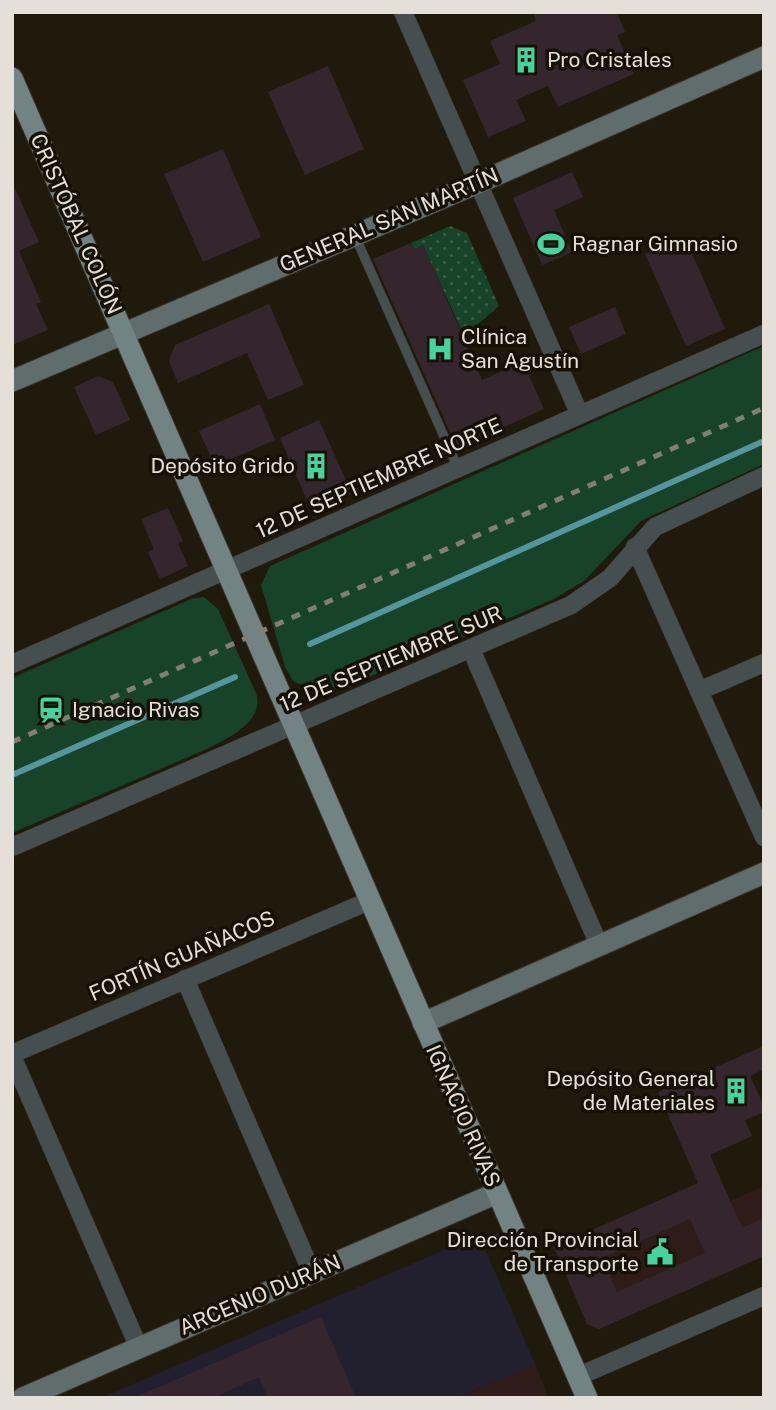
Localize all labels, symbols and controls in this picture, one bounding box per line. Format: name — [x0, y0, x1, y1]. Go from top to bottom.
building icon: Pro Cristales — [511, 45, 541, 75]
place label: Pro Cristales — [547, 47, 672, 72]
street label: CRISTÓBAL COLÓN — [25, 130, 128, 318]
street label: GENERAL SAN MARTÍN — [276, 162, 502, 277]
sports icon: Ragnar Gimnasio — [536, 229, 566, 259]
place label: Ragnar Gimnasio — [572, 231, 738, 256]
place label: Clínica San Agustín — [461, 324, 579, 373]
hospital icon: Clínica San Agustín — [425, 334, 455, 364]
street label: 12 DE SEPTIEMBRE NORTE — [252, 412, 506, 543]
building icon: Depósito Grido — [301, 451, 331, 481]
place label: Depósito Grido — [150, 453, 295, 478]
street label: 12 DE SEPTIEMBRE SUR — [276, 600, 506, 717]
station icon: Ignacio Rivas — [36, 695, 66, 725]
place label: Ignacio Rivas — [72, 697, 200, 722]
street label: FORTÍN GUAÑACOS — [85, 905, 278, 1006]
street label: IGNACIO RIVAS — [421, 1041, 506, 1191]
place label: Depósito General de Materiales — [547, 1066, 715, 1115]
building icon: Depósito General de Materiales — [721, 1076, 751, 1106]
place label: Dirección Provincial de Transporte — [447, 1227, 639, 1276]
public building icon: Dirección Provincial de Transporte — [645, 1237, 675, 1267]
street label: ARCENIO DURÁN — [175, 1249, 344, 1340]

